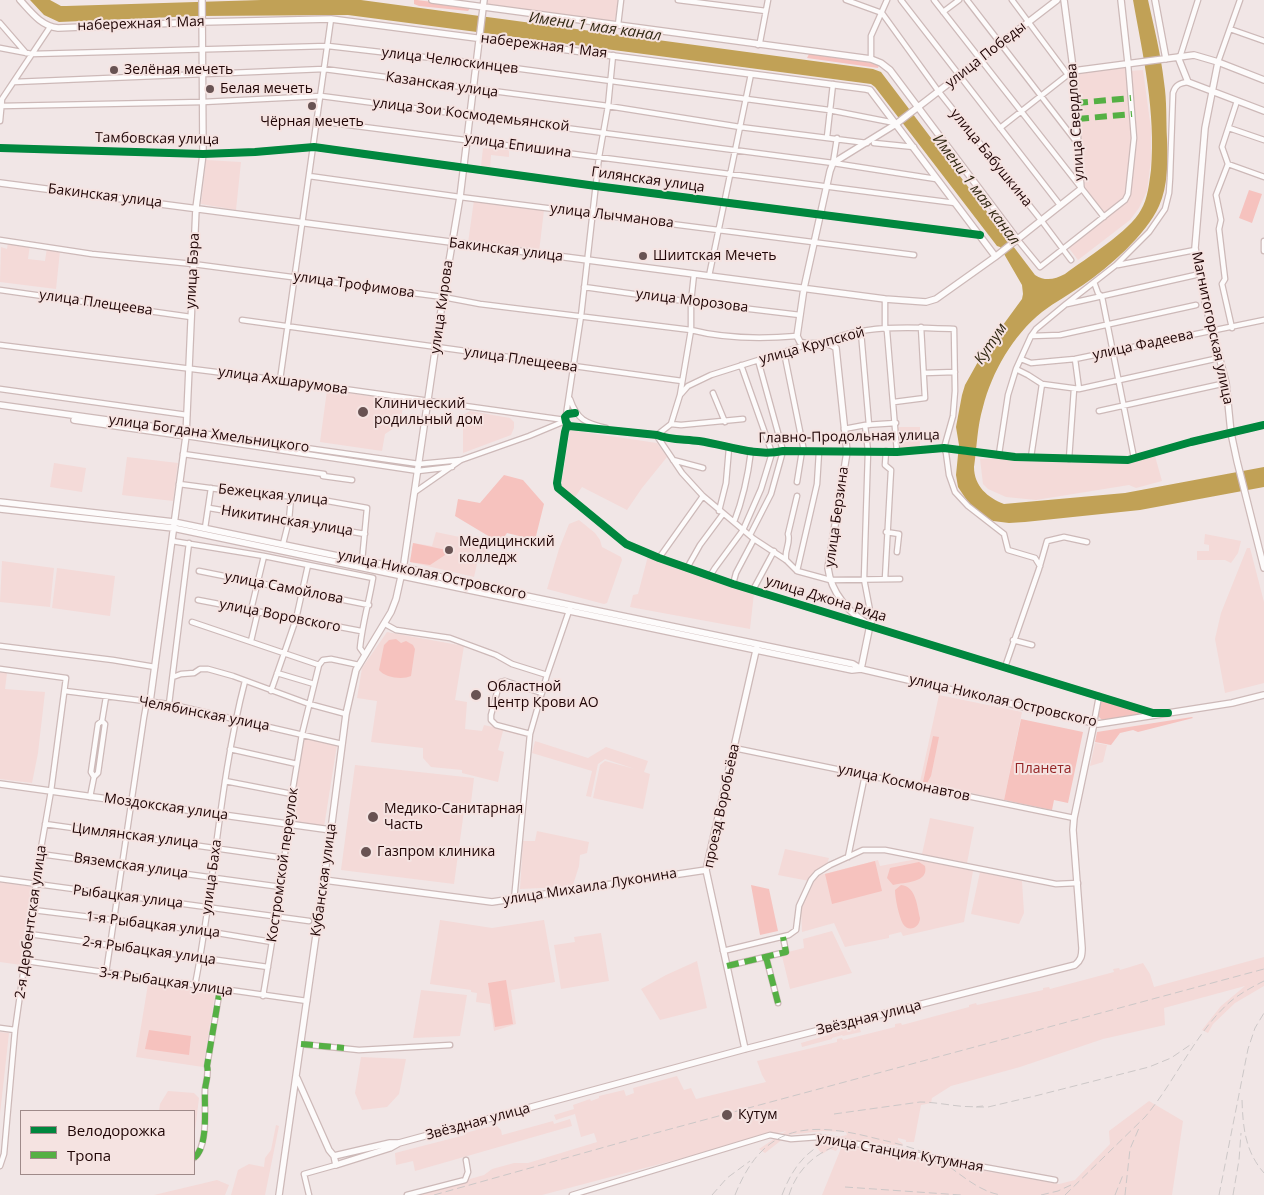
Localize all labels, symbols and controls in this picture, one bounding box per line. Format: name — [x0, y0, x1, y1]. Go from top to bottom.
water label: Имени 1 мая канал — [527, 9, 663, 45]
street label: набережная 1 Мая — [77, 13, 205, 35]
street label: улица Победы — [942, 18, 1030, 92]
street label: набережная 1 Мая — [480, 30, 608, 62]
street label: улица Челюскинцев — [381, 44, 519, 78]
place label: Зелёная мечеть — [124, 62, 233, 78]
street label: улица Свердлова — [1064, 63, 1088, 181]
marker: Зелёная мечеть — [108, 64, 120, 76]
street label: Казанская улица — [385, 69, 499, 101]
place label: Белая мечеть — [220, 81, 313, 97]
marker: Белая мечеть — [204, 83, 216, 95]
street label: улица Зои Космодемьянской — [372, 95, 570, 135]
marker: Чёрная мечеть — [306, 100, 318, 112]
street label: улица Бабушкина — [946, 106, 1036, 210]
place label: Чёрная мечеть — [260, 114, 364, 130]
street label: Тамбовская улица — [95, 130, 219, 148]
street label: улица Епишина — [464, 130, 572, 162]
water label: Имени 1 мая канал — [929, 131, 1023, 249]
street label: Гилянская улица — [590, 164, 706, 196]
street label: Бакинская улица — [47, 181, 163, 211]
street label: улица Лычманова — [549, 200, 675, 232]
street label: улица Бэра — [183, 233, 203, 309]
street label: Бакинская улица — [448, 235, 564, 265]
place label: Шиитская Мечеть — [653, 248, 777, 264]
marker: Шиитская Мечеть — [637, 250, 649, 262]
street label: Магнитогорская улица — [1188, 250, 1236, 406]
street label: улица Кирова — [427, 259, 457, 355]
street label: улица Трофимова — [292, 268, 416, 302]
street label: улица Морозова — [635, 286, 749, 316]
street label: улица Плещеева — [38, 287, 154, 319]
water label: Кутум — [971, 320, 1011, 368]
street label: улица Крупской — [758, 324, 866, 368]
street label: улица Фадеева — [1091, 326, 1195, 364]
street label: улица Плещеева — [463, 344, 579, 376]
street label: улица Ахшарумова — [217, 364, 349, 398]
place label: Клинический родильный дом — [374, 396, 483, 428]
marker: Клинический родильный дом — [356, 405, 370, 419]
street label: улица Богдана Хмельницкого — [108, 412, 310, 456]
street label: Главно-Продольная улица — [758, 427, 940, 447]
street label: улица Берзина — [822, 466, 852, 568]
street label: Бежецкая улица — [217, 481, 329, 509]
street label: Никитинская улица — [220, 502, 354, 540]
place label: Медицинский колледж — [459, 534, 555, 566]
marker: Медицинский колледж — [443, 544, 455, 556]
street label: улица Николая Островского — [336, 547, 528, 603]
street label: улица Самойлова — [223, 568, 345, 608]
street label: улица Джона Рида — [763, 573, 889, 625]
street label: улица Воровского — [218, 596, 342, 636]
street label: улица Николая Островского — [907, 671, 1099, 731]
place label: Областной Центр Крови АО — [487, 679, 599, 712]
marker: Областной Центр Крови АО — [469, 688, 483, 702]
street label: Челябинская улица — [137, 693, 271, 735]
street label: проезд Воробьёва — [701, 742, 743, 870]
street label: улица Космонавтов — [837, 761, 971, 805]
park label: Планета — [1014, 761, 1072, 777]
street label: Костромской переулок — [264, 787, 302, 943]
street label: Моздокская улица — [103, 790, 229, 824]
place label: Медико-Санитарная Часть — [384, 801, 523, 834]
marker: Медико-Санитарная Часть — [366, 810, 380, 824]
street label: Цимлянская улица — [71, 820, 199, 852]
street label: Кубанская улица — [308, 822, 340, 938]
street label: улица Баха — [198, 838, 226, 916]
street label: 2-я Дербентская улица — [12, 844, 50, 1000]
place label: Газпром клиника — [377, 844, 495, 860]
marker: Газпром клиника — [359, 845, 373, 859]
street label: Вяземская улица — [73, 850, 189, 882]
street label: улица Михаила Луконина — [502, 865, 678, 909]
street label: Рыбацкая улица — [72, 882, 184, 912]
street label: 1-я Рыбацкая улица — [85, 908, 221, 942]
street label: 2-я Рыбацкая улица — [81, 933, 217, 969]
street label: 3-я Рыбацкая улица — [98, 964, 234, 1000]
street label: Звёздная улица — [815, 997, 923, 1039]
street label: Звёздная улица — [424, 1100, 532, 1144]
place label: Кутум — [738, 1107, 777, 1123]
marker: Кутум — [720, 1108, 734, 1122]
legend — [20, 1110, 195, 1175]
text: Велодорожка — [67, 1120, 166, 1140]
street label: улица Станция Кутумная — [815, 1130, 985, 1176]
text: Тропа — [67, 1145, 111, 1165]

